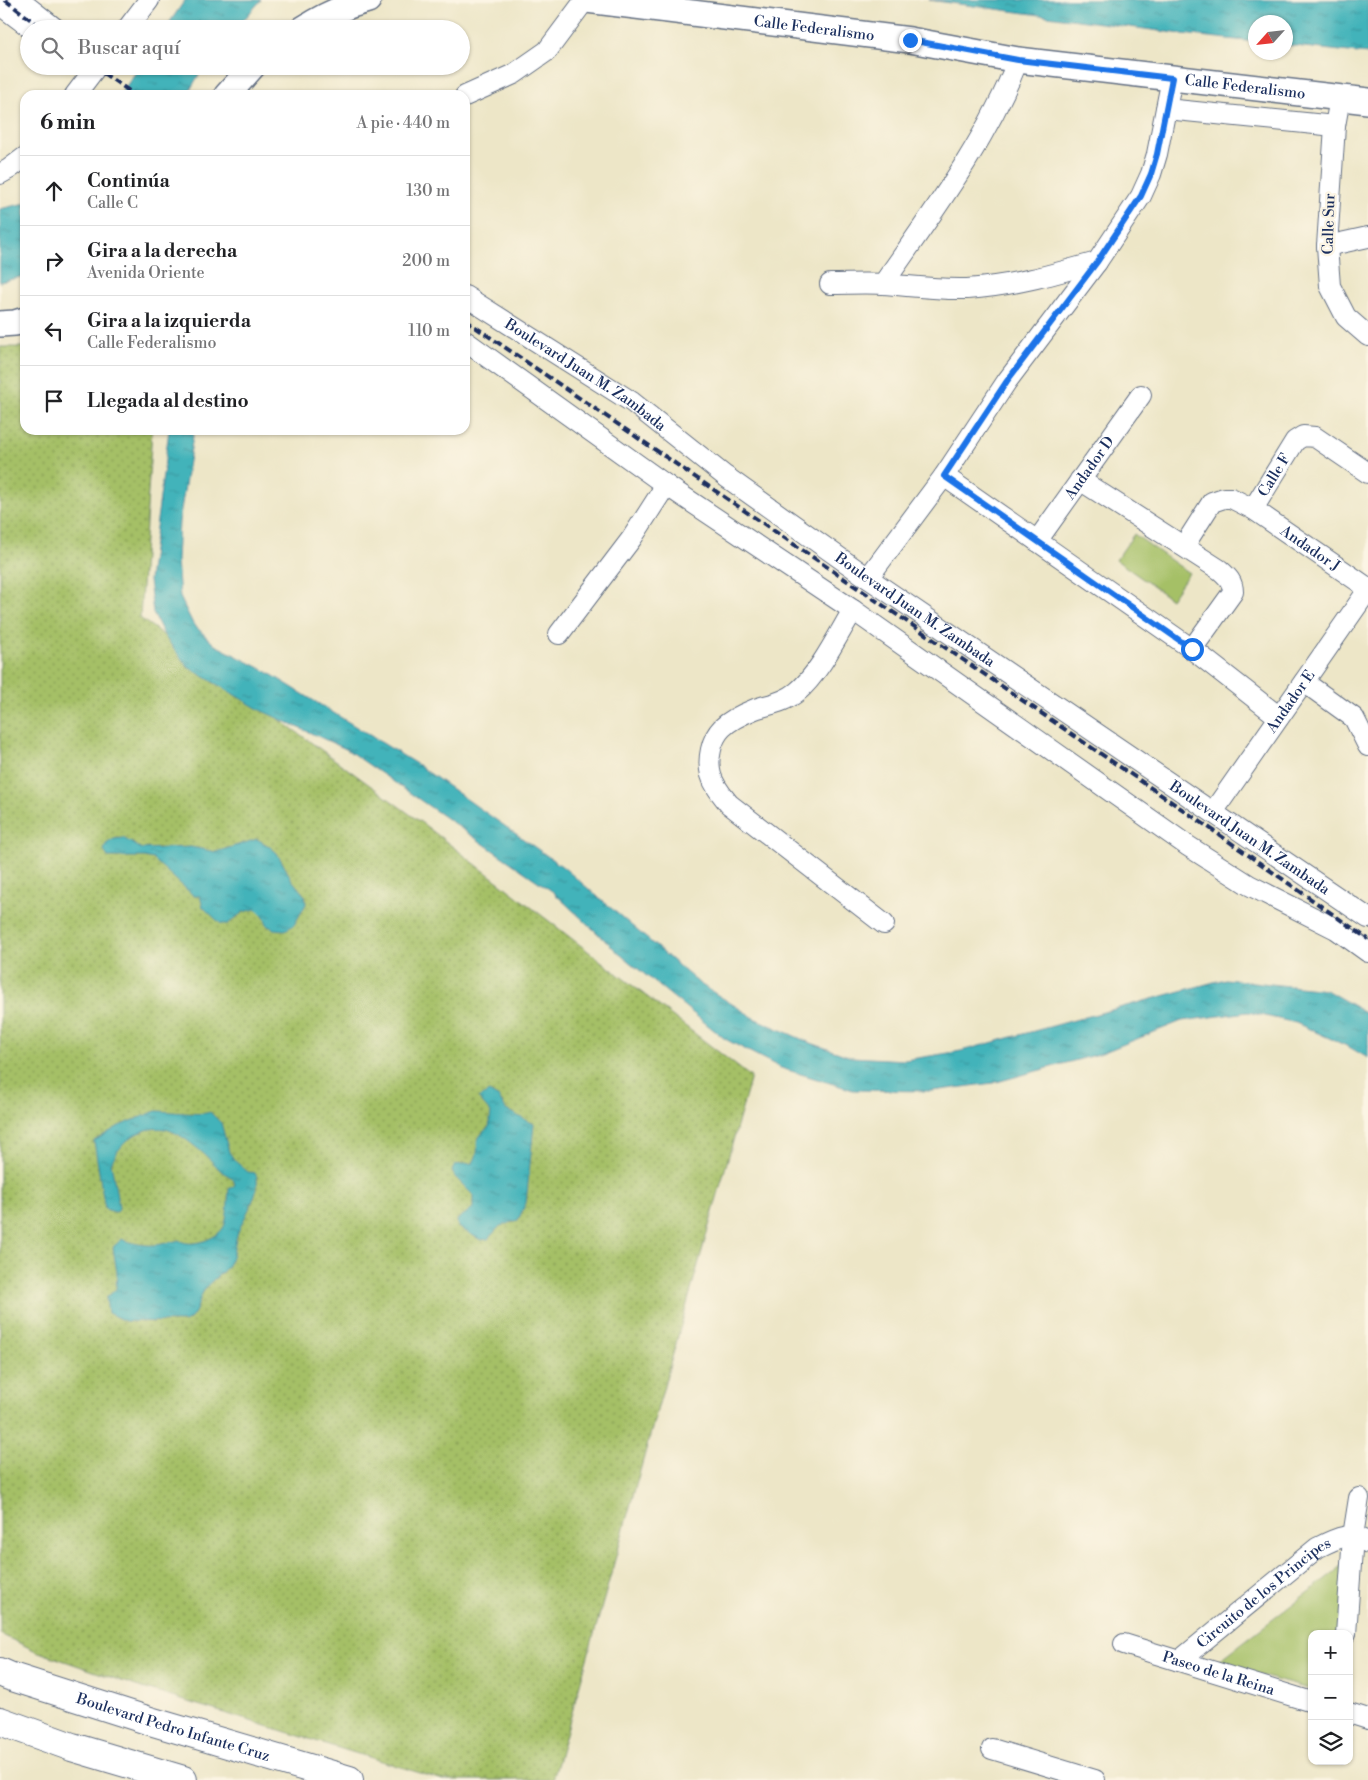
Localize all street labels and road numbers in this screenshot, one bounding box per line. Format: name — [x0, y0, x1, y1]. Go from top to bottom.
street label: Calle Federalismo — [753, 11, 876, 45]
street label: Calle Federalismo — [1184, 70, 1307, 103]
street label: Calle Sur — [1318, 193, 1340, 255]
street label: Boulevard Juan M. Zambada — [501, 314, 670, 435]
street label: Andador D — [1060, 432, 1118, 504]
street label: Calle F — [1253, 450, 1295, 500]
street label: Andador J — [1276, 521, 1344, 576]
street label: Boulevard Juan M. Zambada — [831, 548, 999, 671]
street label: Andador E — [1261, 666, 1319, 737]
street label: Boulevard Juan M. Zambada — [1165, 776, 1334, 899]
street label: Circuito de los Principes — [1193, 1533, 1334, 1652]
street label: Paseo de la Reina — [1160, 1647, 1277, 1700]
street label: Boulevard Pedro Infante Cruz — [73, 1688, 272, 1766]

